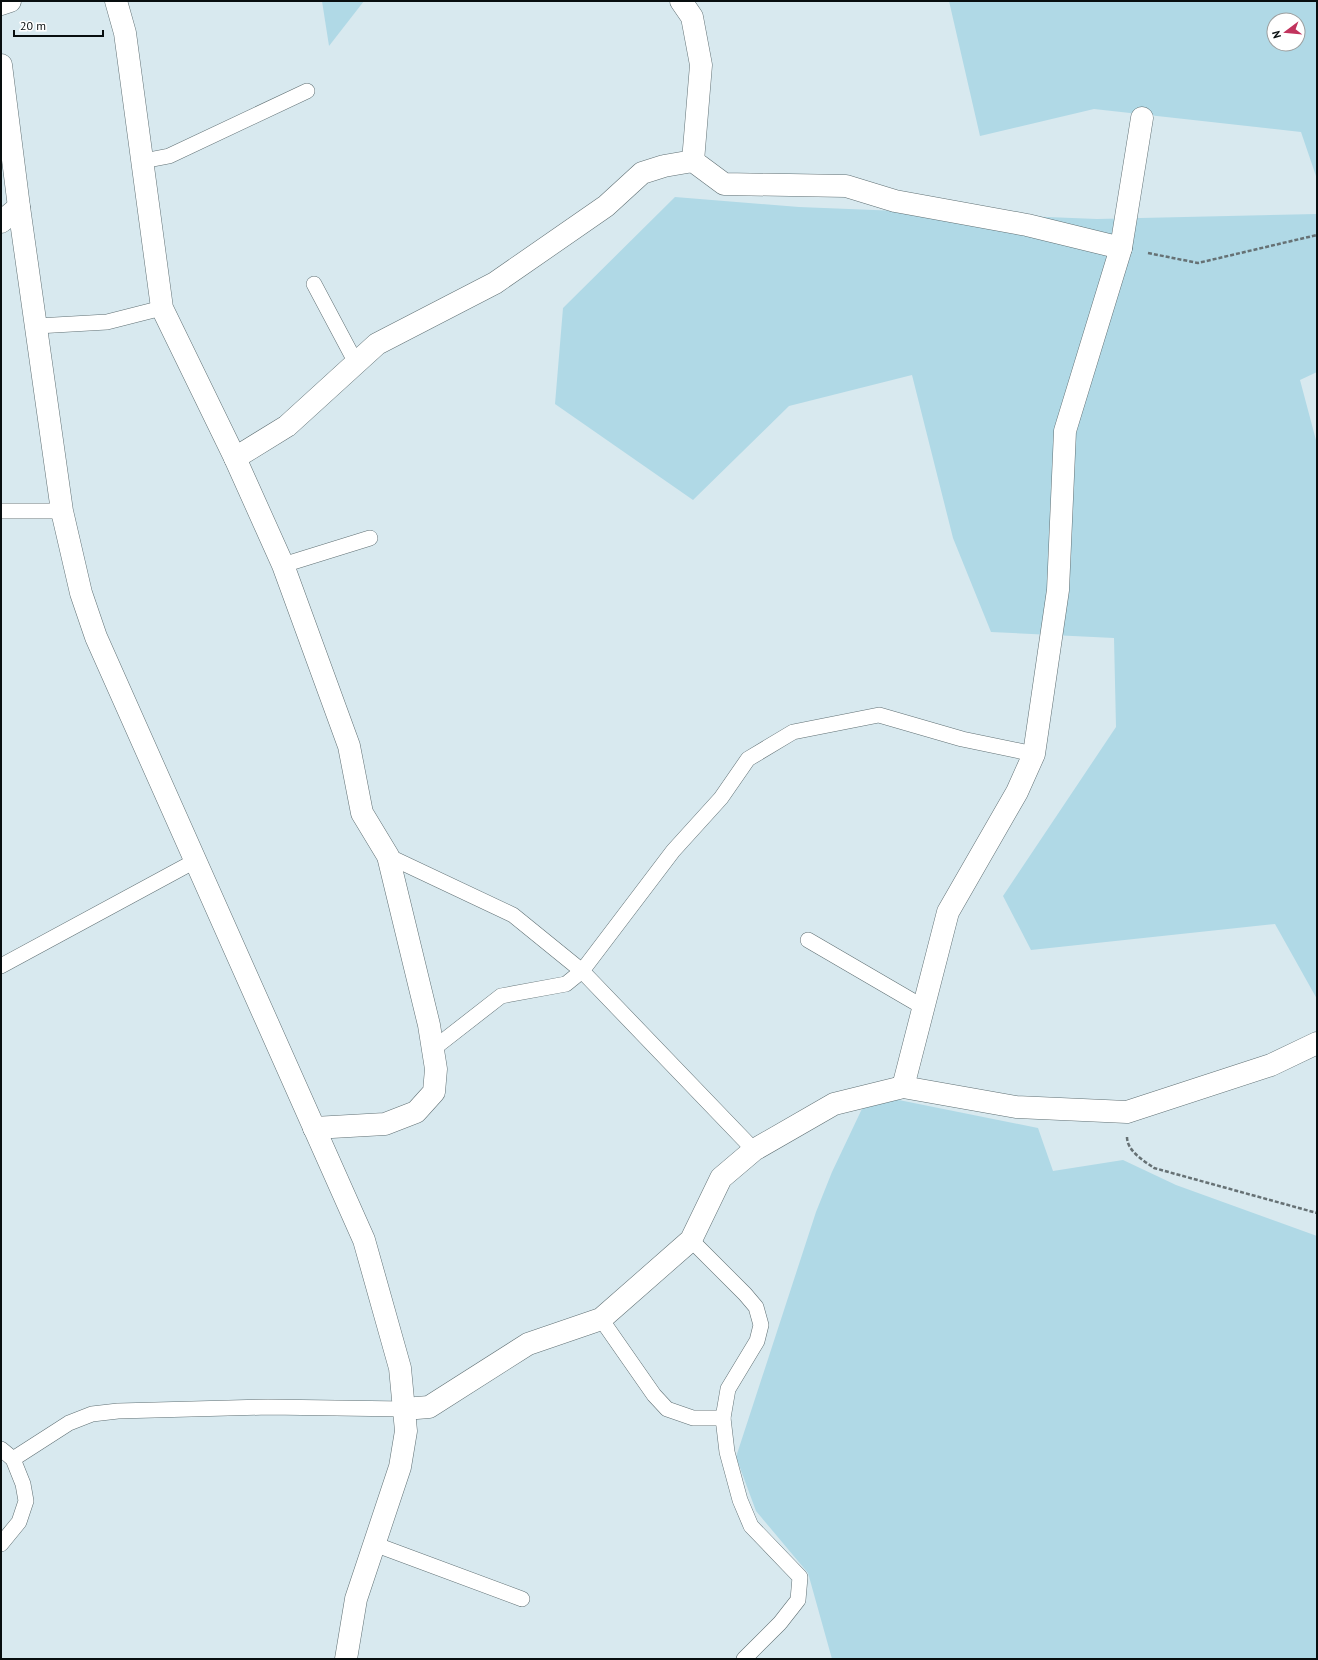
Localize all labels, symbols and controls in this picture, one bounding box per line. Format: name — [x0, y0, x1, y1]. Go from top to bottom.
scale bar — [14, 12, 103, 38]
north arrow — [1266, 12, 1306, 52]
text: 20 m — [20, 18, 46, 33]
text: N — [1269, 29, 1284, 40]

